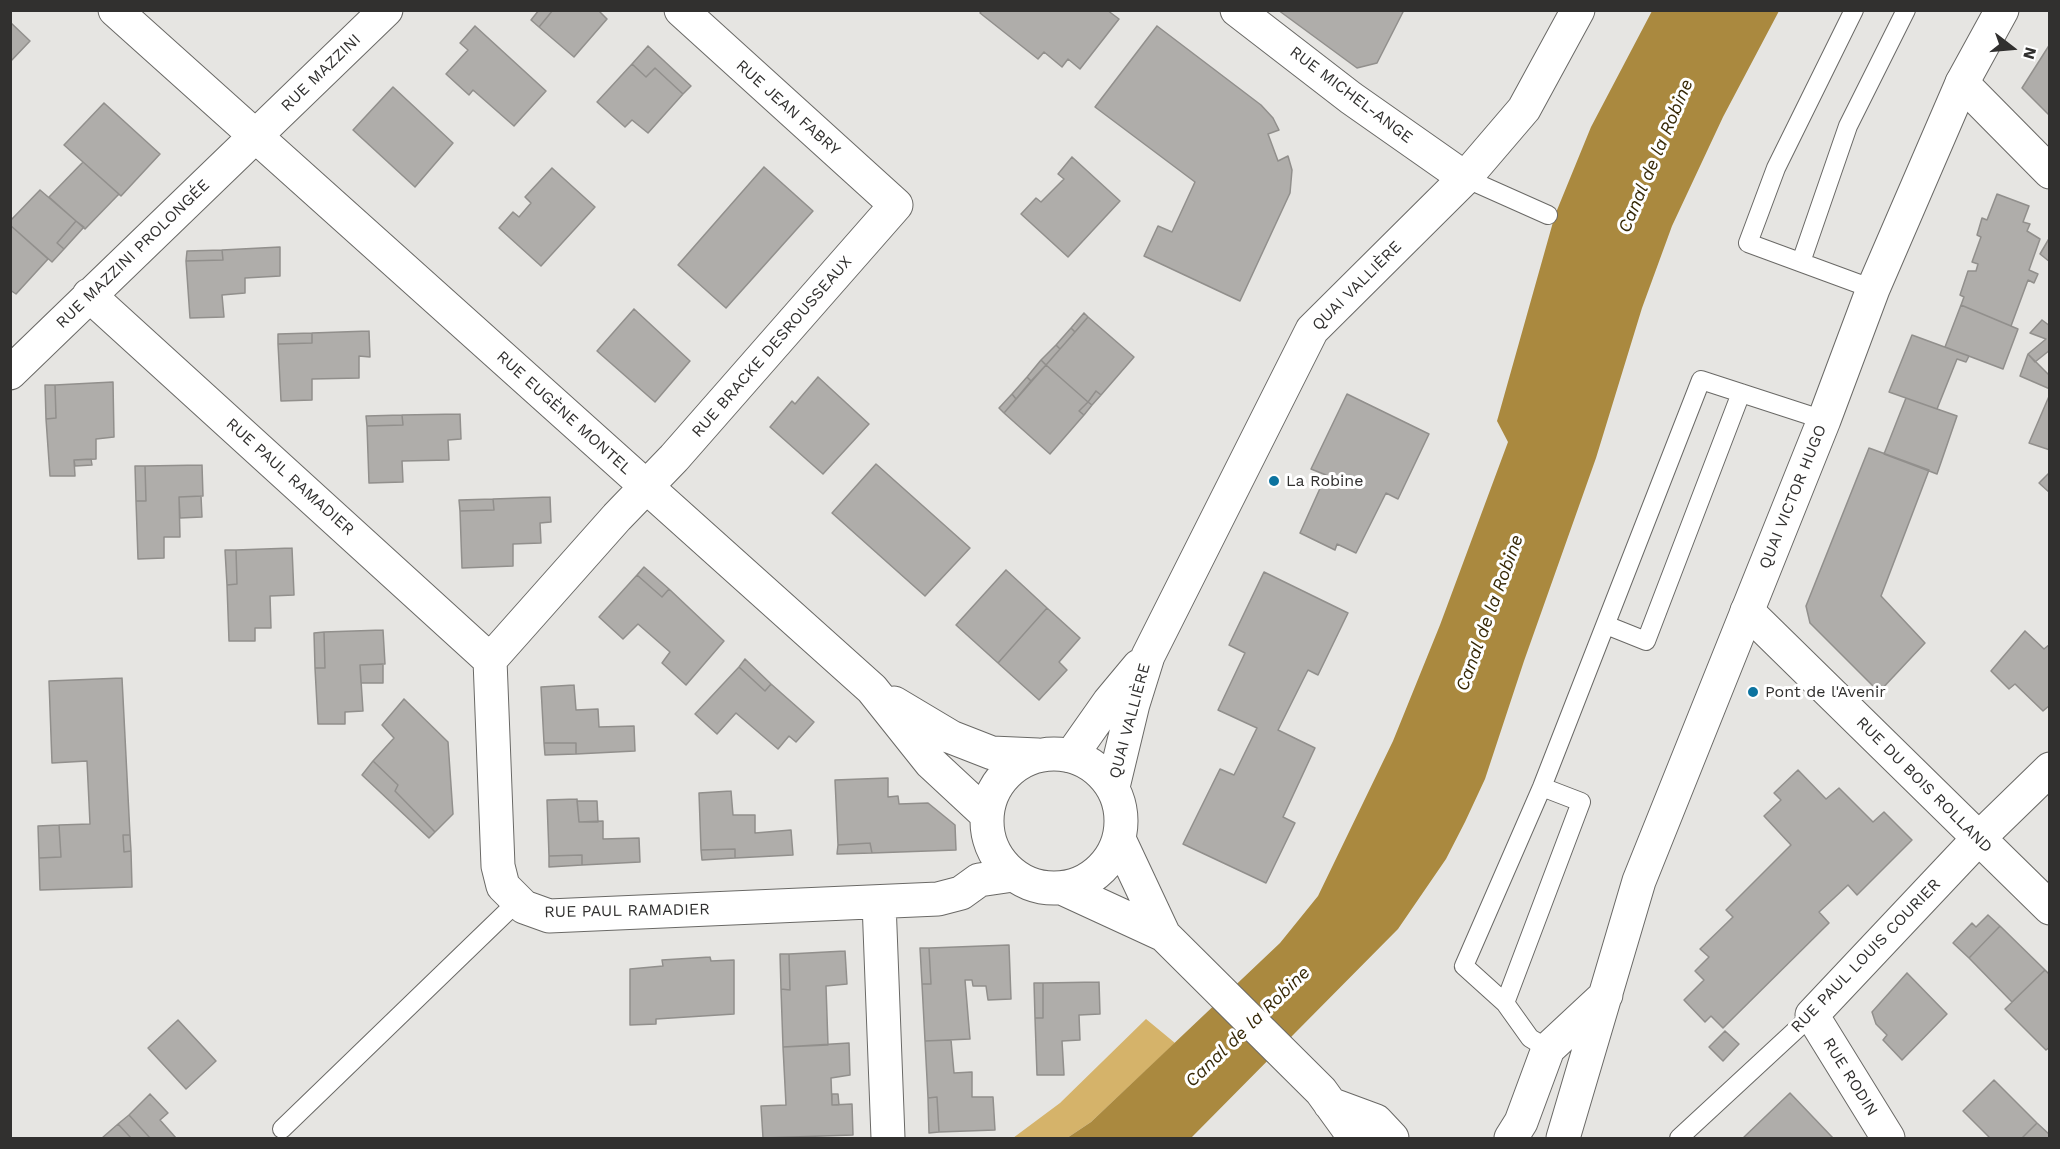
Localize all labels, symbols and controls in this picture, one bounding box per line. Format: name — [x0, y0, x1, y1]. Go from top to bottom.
north arrow — [1982, 18, 2042, 78]
street label: RUE MAZZINI — [277, 30, 365, 116]
street label: RUE MICHEL-ANGE — [1286, 42, 1416, 148]
text: N — [2019, 45, 2041, 61]
street label: RUE JEAN FABRY — [732, 56, 844, 160]
water label: Canal de la Robine — [1614, 76, 1698, 236]
street label: RUE MAZZINI PROLONGÉE — [52, 176, 214, 332]
street label: QUAI VALLIÈRE — [1308, 237, 1406, 335]
street label: RUE BRACKE DESROUSSEAUX — [688, 252, 856, 442]
street label: RUE EUGÈNE MONTEL — [492, 347, 636, 479]
street label: RUE PAUL RAMADIER — [222, 414, 358, 540]
street label: QUAI VICTOR HUGO — [1755, 422, 1831, 572]
place label: La Robine — [1286, 471, 1363, 491]
marker: La Robine — [1267, 474, 1281, 488]
water label: Canal de la Robine — [1452, 532, 1528, 694]
street label: QUAI VALLIÈRE — [1105, 661, 1155, 781]
place label: Pont de l'Avenir — [1765, 682, 1886, 702]
marker: Pont de l'Avenir — [1746, 685, 1760, 699]
street label: RUE DU BOIS ROLLAND — [1852, 713, 1996, 857]
street label: RUE PAUL LOUIS COURIER — [1787, 875, 1945, 1037]
street label: RUE PAUL RAMADIER — [544, 900, 710, 922]
water label: Canal de la Robine — [1181, 962, 1315, 1092]
street label: RUE RODIN — [1818, 1035, 1882, 1119]

